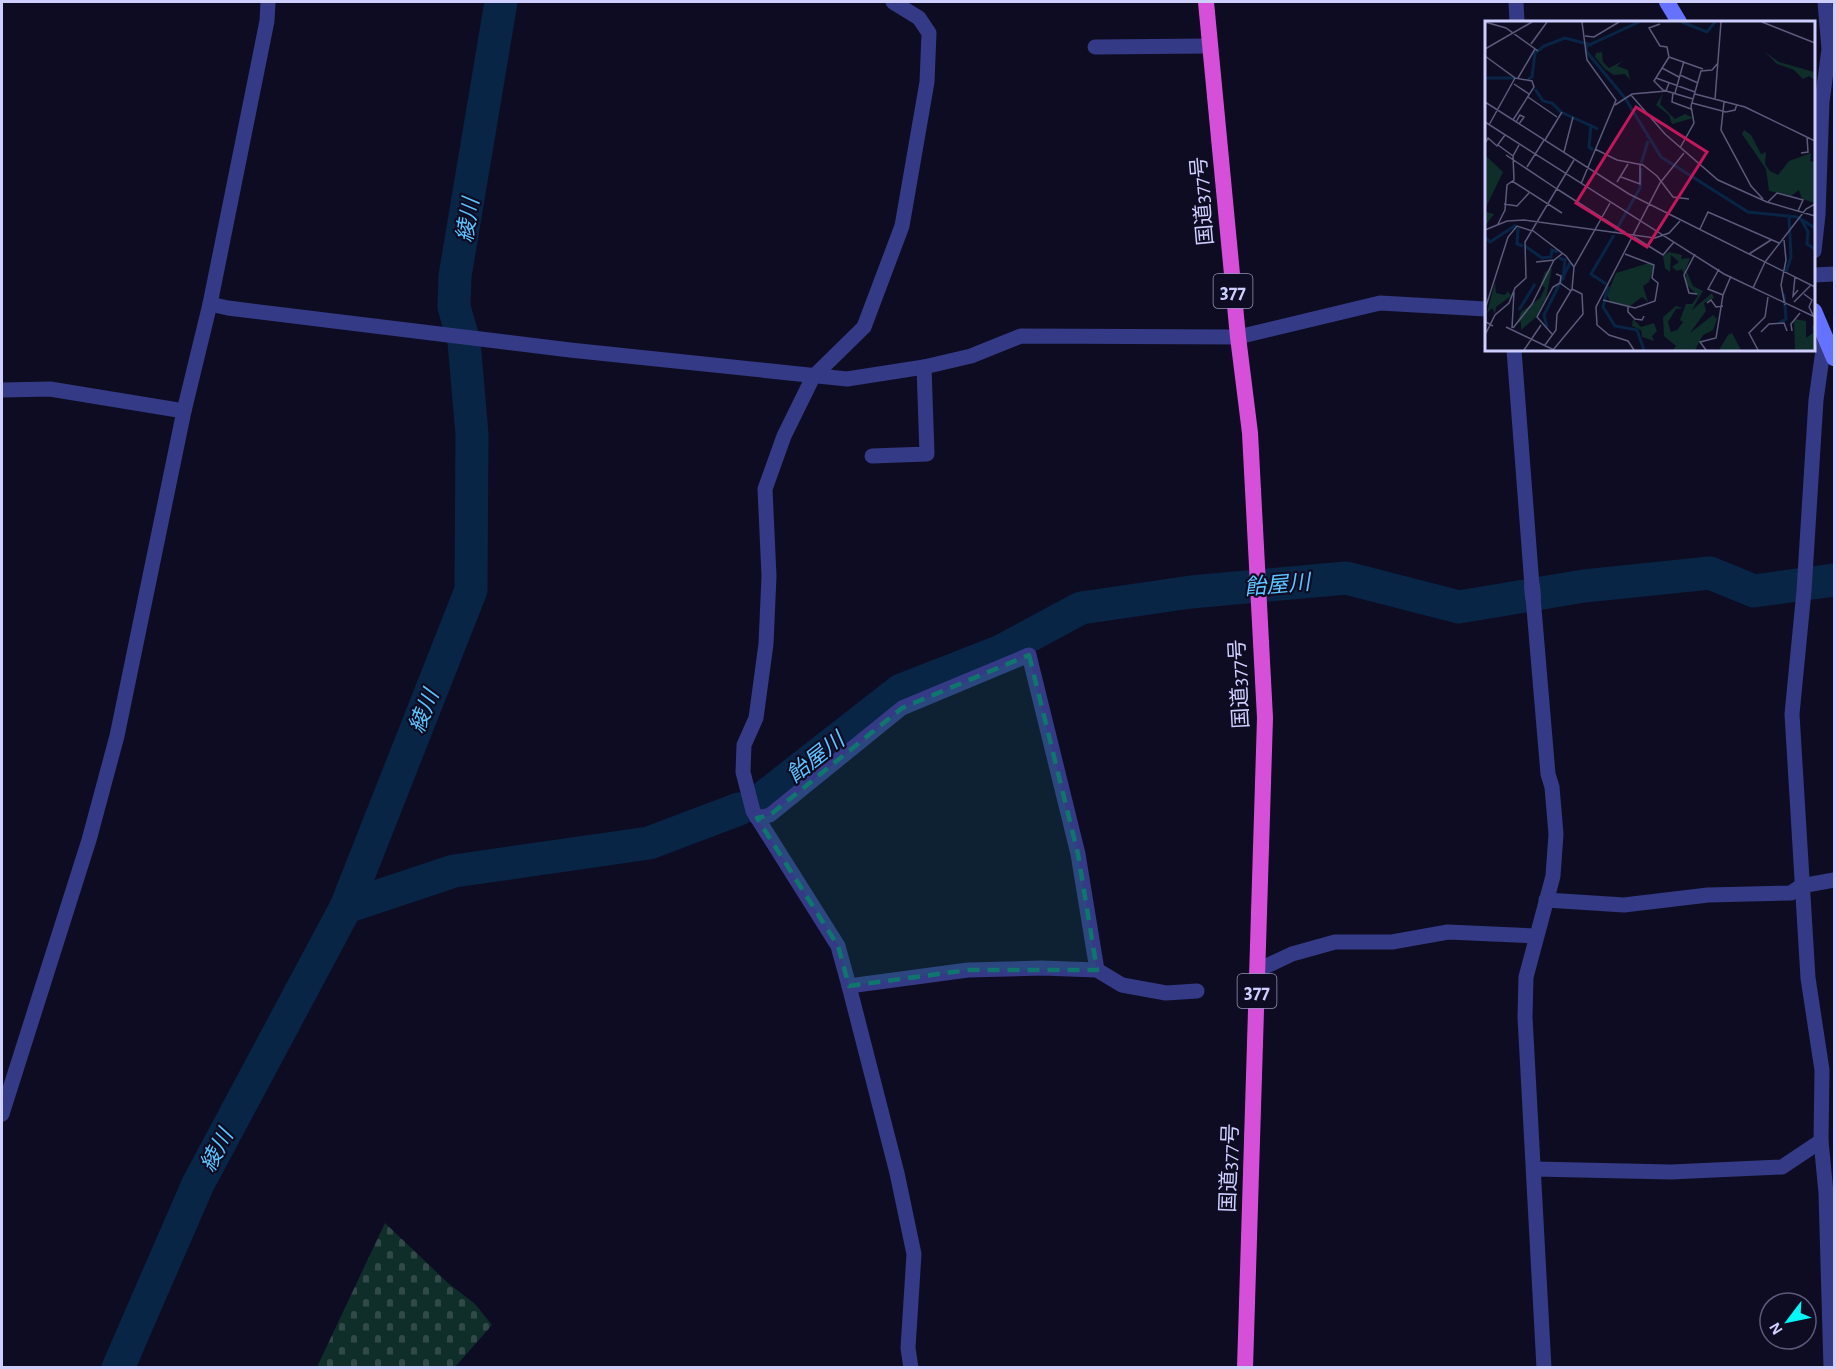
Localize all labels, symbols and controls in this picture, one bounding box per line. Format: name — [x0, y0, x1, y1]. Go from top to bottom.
inset map — [1485, 21, 1815, 351]
street label: 国道377号 — [1187, 156, 1217, 246]
water label: 綾川 — [453, 195, 483, 244]
road number: 377 — [1214, 274, 1252, 308]
water label: 飴屋川 — [1243, 570, 1313, 599]
street label: 国道377号 — [1226, 639, 1252, 729]
water label: 綾川 — [405, 685, 443, 736]
water label: 飴屋川 — [782, 727, 850, 787]
road number: 377 — [1238, 974, 1276, 1008]
street label: 国道377号 — [1216, 1123, 1242, 1213]
water label: 綾川 — [196, 1124, 238, 1175]
north arrow — [1758, 1291, 1818, 1351]
text: N — [1766, 1319, 1786, 1337]

